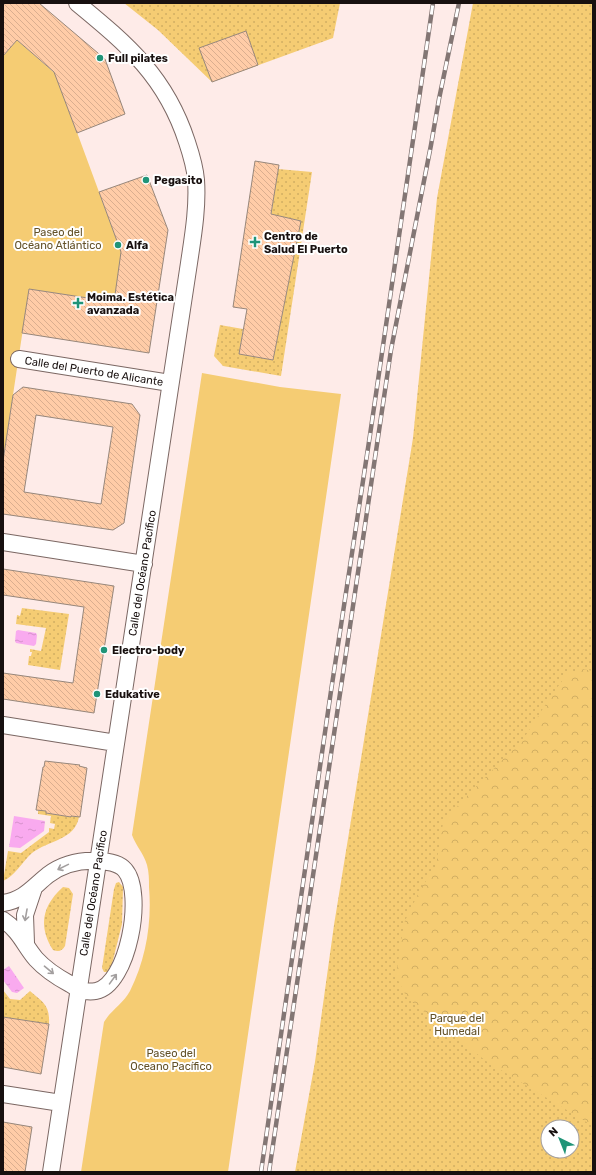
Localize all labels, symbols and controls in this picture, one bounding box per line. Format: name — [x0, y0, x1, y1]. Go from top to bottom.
place label: Full pilates — [108, 52, 168, 65]
marker: Full pilates — [95, 53, 105, 63]
place label: Pegasito — [154, 174, 203, 187]
marker: Pegasito — [141, 175, 151, 185]
park label: Paseo del Océano Atlántico — [14, 226, 102, 252]
place label: Centro de Salud El Puerto — [264, 230, 348, 256]
marker: Centro de Salud El Puerto — [249, 236, 261, 248]
place label: Alfa — [126, 239, 148, 252]
marker: Alfa — [113, 240, 123, 250]
place label: Moima. Estética avanzada — [87, 291, 174, 317]
marker: Moima. Estética avanzada — [72, 297, 84, 309]
street label: Calle del Puerto de Alicante — [24, 354, 164, 389]
street label: Calle del Océano Pacífico — [126, 509, 159, 637]
place label: Electro-body — [112, 644, 185, 657]
marker: Electro-body — [99, 645, 109, 655]
place label: Edukative — [105, 688, 160, 701]
marker: Edukative — [92, 689, 102, 699]
street label: Calle del Océano Pacífico — [77, 829, 110, 957]
one-way arrow — [57, 864, 69, 871]
one-way arrow — [22, 908, 30, 921]
one-way arrow — [43, 966, 54, 975]
one-way arrow — [108, 974, 117, 985]
park label: Parque del Humedal — [430, 1012, 484, 1038]
park label: Paseo del Oceano Pacífico — [130, 1047, 212, 1073]
north arrow — [540, 1119, 580, 1159]
text: N — [546, 1125, 561, 1140]

